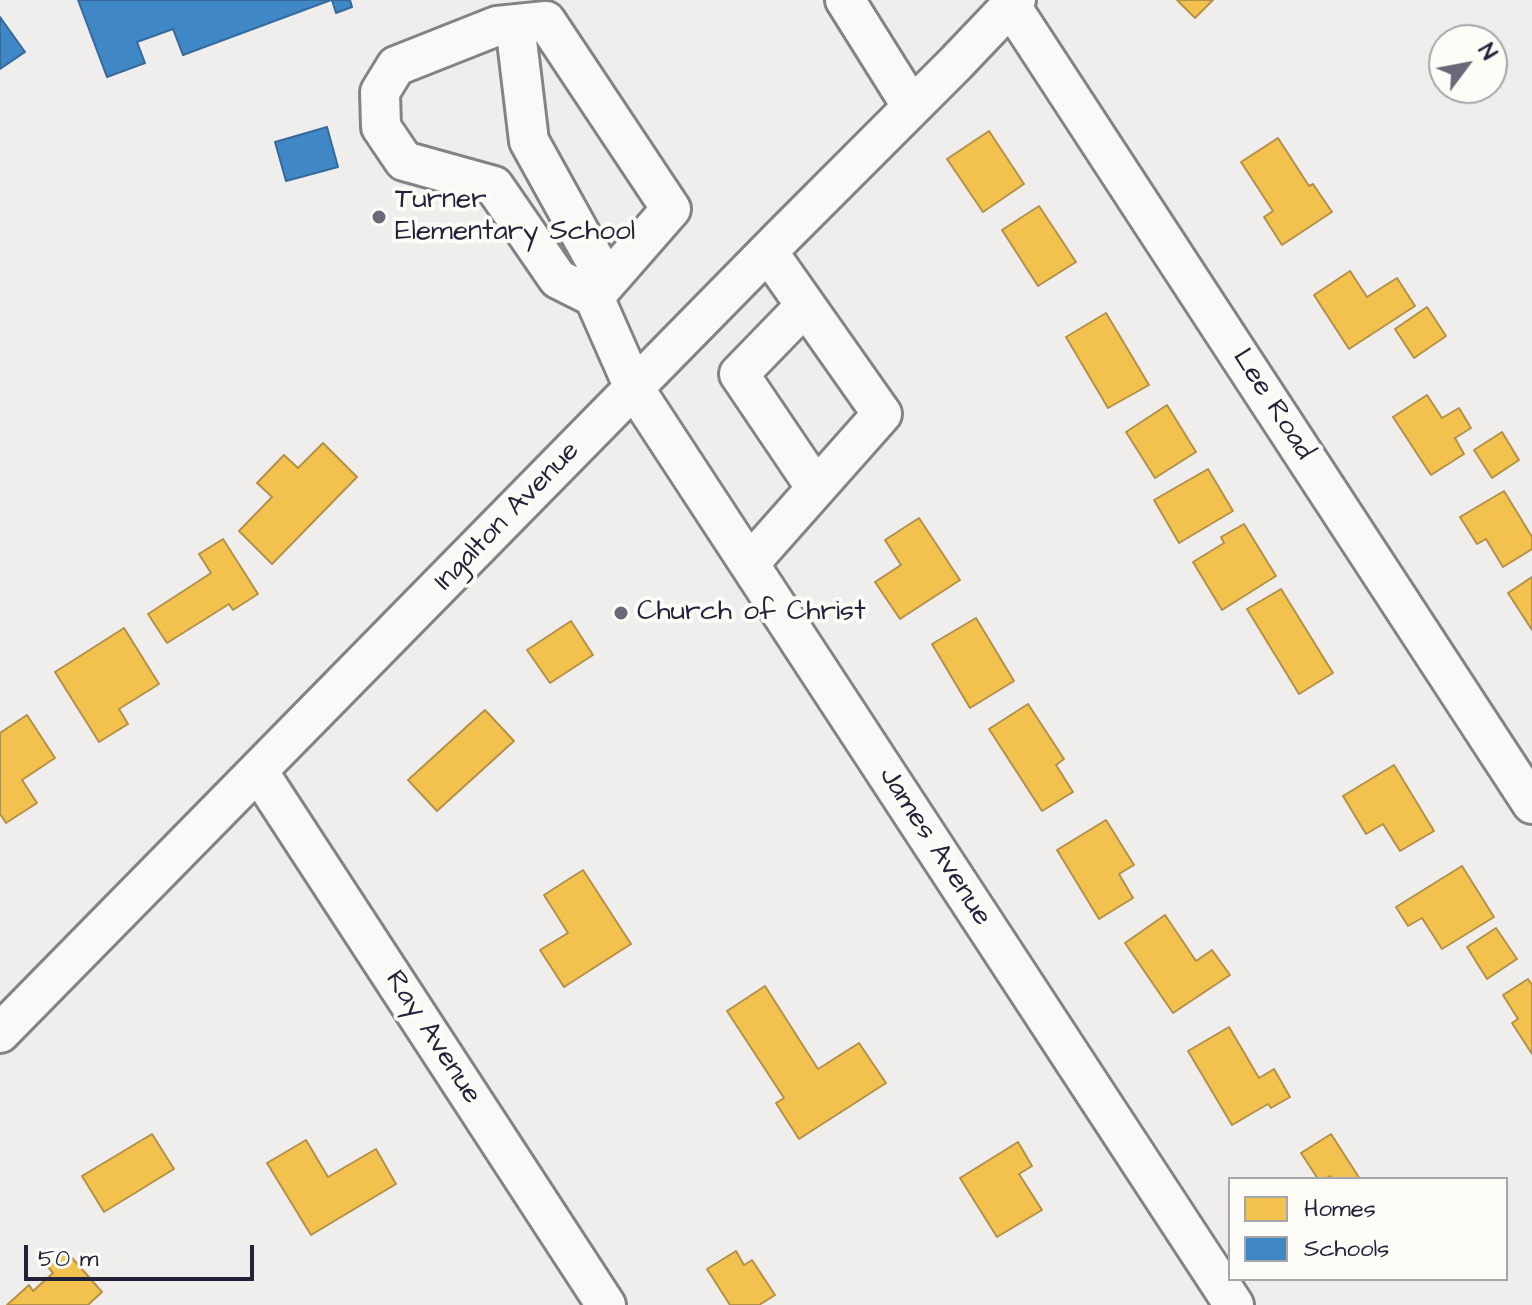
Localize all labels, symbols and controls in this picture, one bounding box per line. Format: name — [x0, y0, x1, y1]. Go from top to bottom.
north arrow — [1428, 24, 1508, 104]
text: N — [1470, 38, 1504, 66]
place label: Turner Elementary School — [395, 184, 635, 250]
marker: Turner Elementary School — [370, 208, 388, 226]
street label: Lee Road — [1224, 343, 1320, 467]
street label: Ingalton Avenue — [428, 435, 588, 599]
place label: Church of Christ — [637, 596, 865, 630]
marker: Church of Christ — [612, 604, 630, 622]
street label: James Avenue — [870, 761, 998, 933]
street label: Ray Avenue — [377, 965, 487, 1111]
legend — [1228, 1177, 1508, 1281]
text: Homes — [1304, 1192, 1376, 1226]
scale bar — [28, 1229, 258, 1279]
text: Schools — [1304, 1232, 1389, 1266]
text: 50 m — [38, 1242, 98, 1276]

